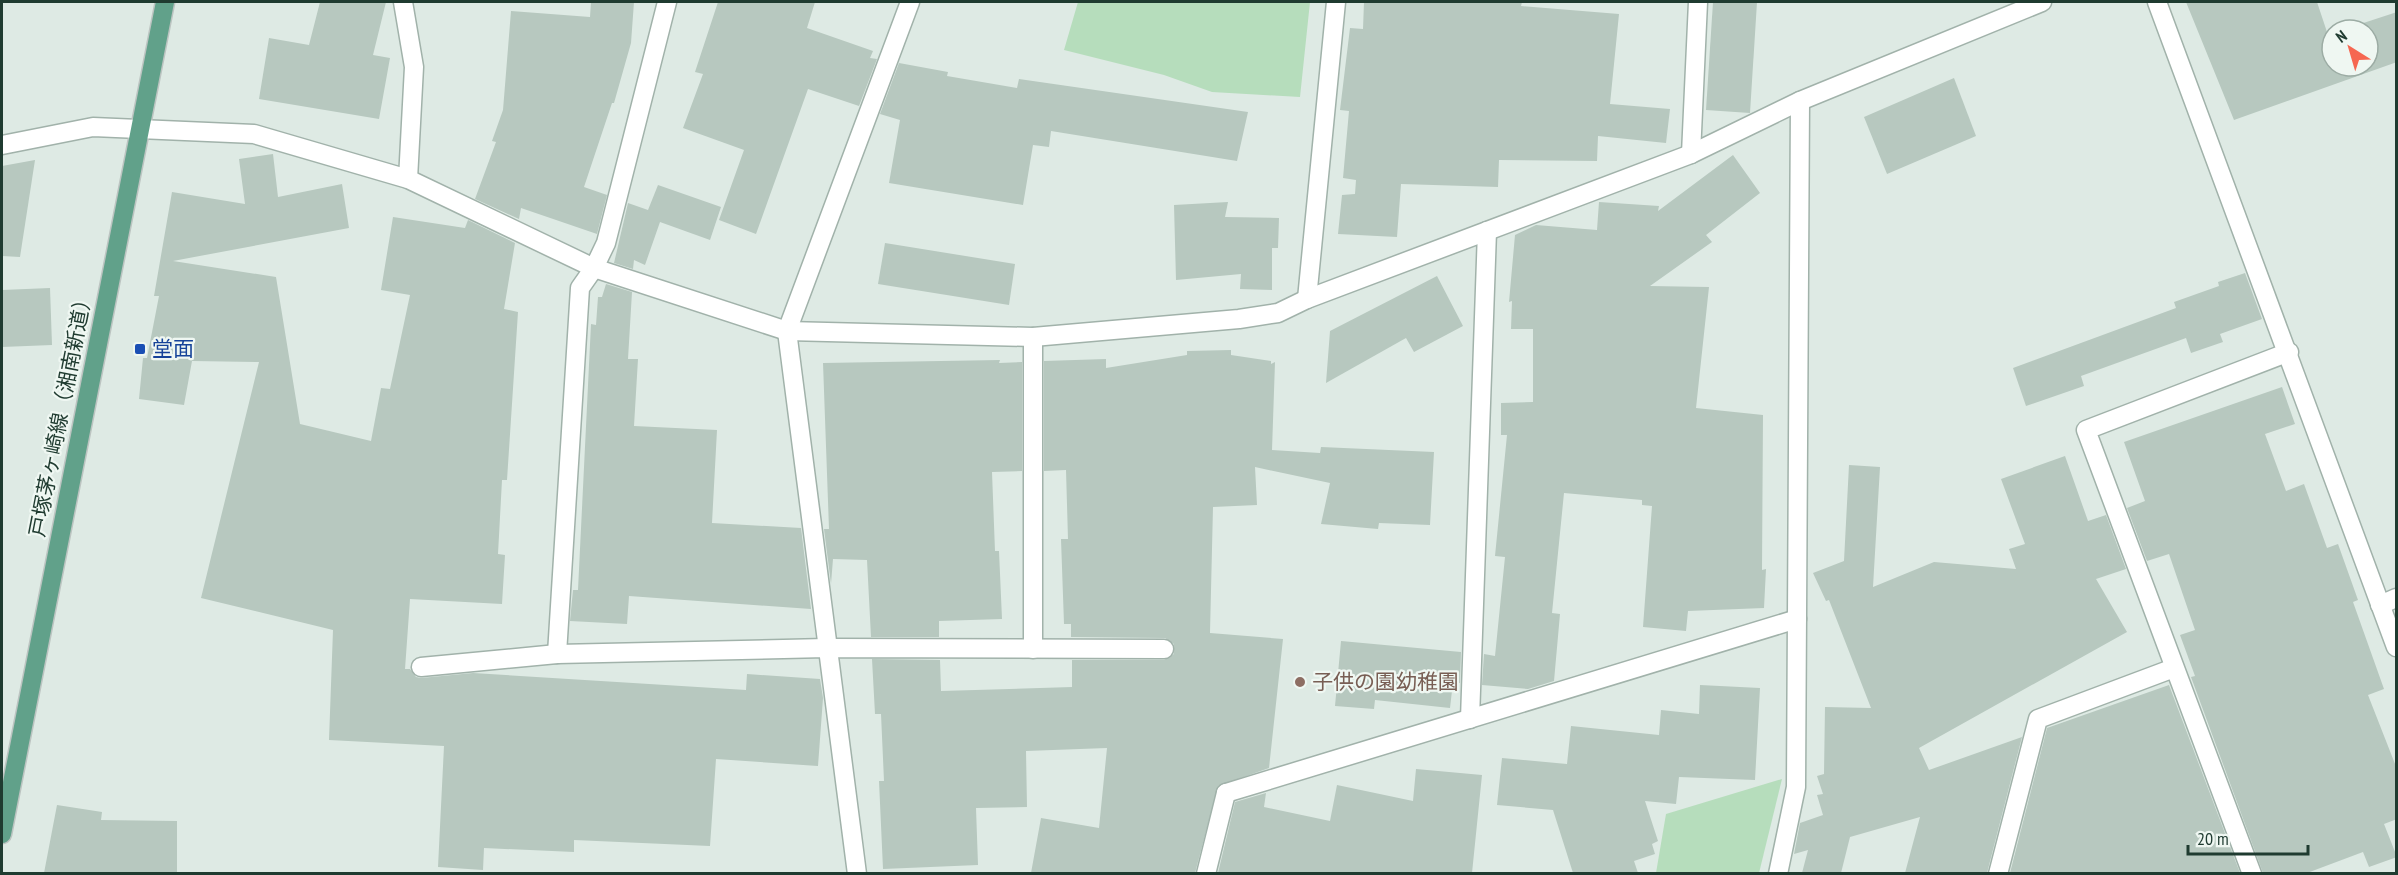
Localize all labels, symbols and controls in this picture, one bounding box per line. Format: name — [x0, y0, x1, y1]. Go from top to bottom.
north arrow — [2320, 18, 2380, 78]
text: N — [2332, 25, 2350, 47]
street label: 戸塚茅ヶ崎線（湘南新道） — [23, 287, 98, 539]
place label: 堂面 — [152, 335, 194, 362]
marker: 堂面 — [133, 342, 147, 356]
place label: 子供の園幼稚園 — [1312, 668, 1459, 695]
marker: 子供の園幼稚園 — [1293, 675, 1307, 689]
scale bar — [2188, 818, 2308, 856]
text: 20 m — [2197, 827, 2229, 850]

